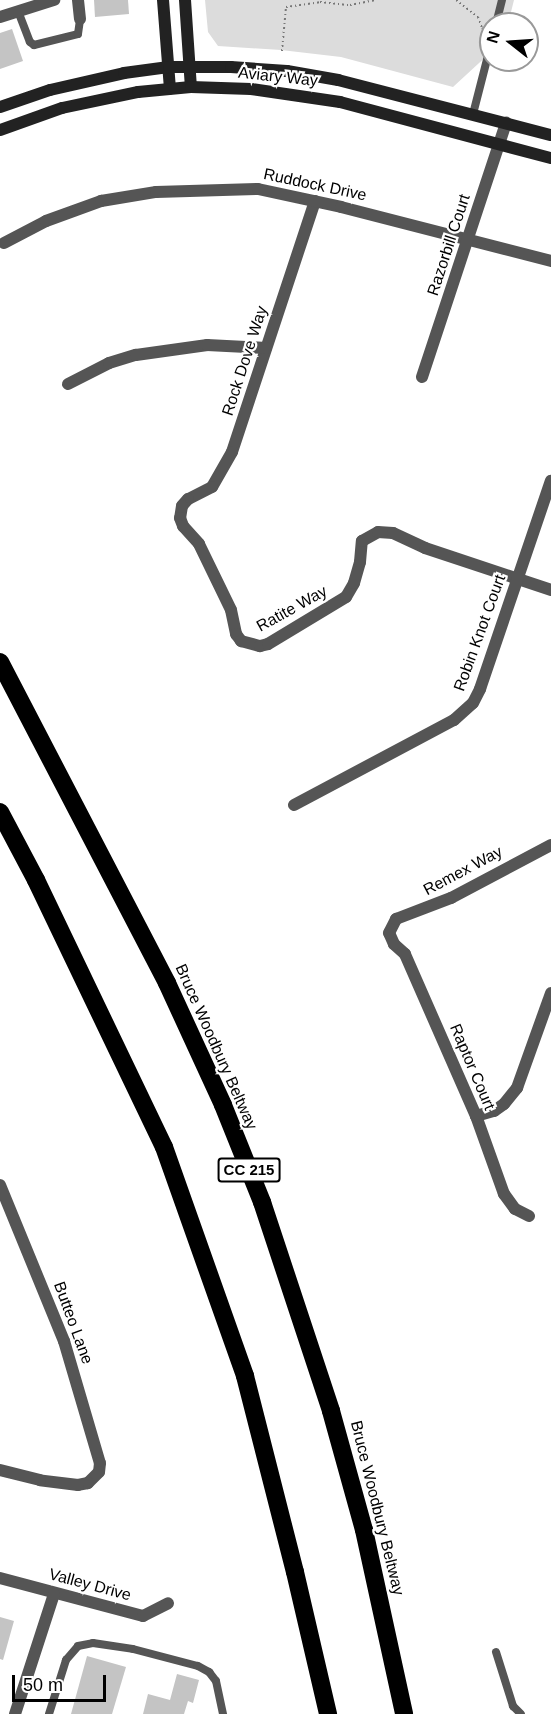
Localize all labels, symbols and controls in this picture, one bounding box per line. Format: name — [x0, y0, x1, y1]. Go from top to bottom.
north arrow — [479, 12, 539, 72]
text: N — [483, 29, 503, 45]
street label: Aviary Way — [237, 63, 319, 91]
street label: Ruddock Drive — [262, 165, 368, 205]
street label: Razorbill Court — [424, 192, 474, 298]
street label: Rock Dove Way — [218, 304, 272, 418]
street label: Robin Knot Court — [450, 572, 510, 694]
street label: Ratite Way — [253, 582, 331, 636]
street label: Remex Way — [420, 842, 506, 900]
street label: Bruce Woodbury Beltway — [171, 961, 261, 1133]
street label: Raptor Court — [445, 1021, 499, 1113]
road number: CC 215 — [218, 1158, 280, 1182]
street label: Butteo Lane — [49, 1279, 97, 1367]
street label: Bruce Woodbury Beltway — [346, 1419, 408, 1597]
street label: Valley Drive — [47, 1565, 133, 1605]
scale bar — [15, 1663, 110, 1701]
text: 50 m — [23, 1675, 63, 1695]

